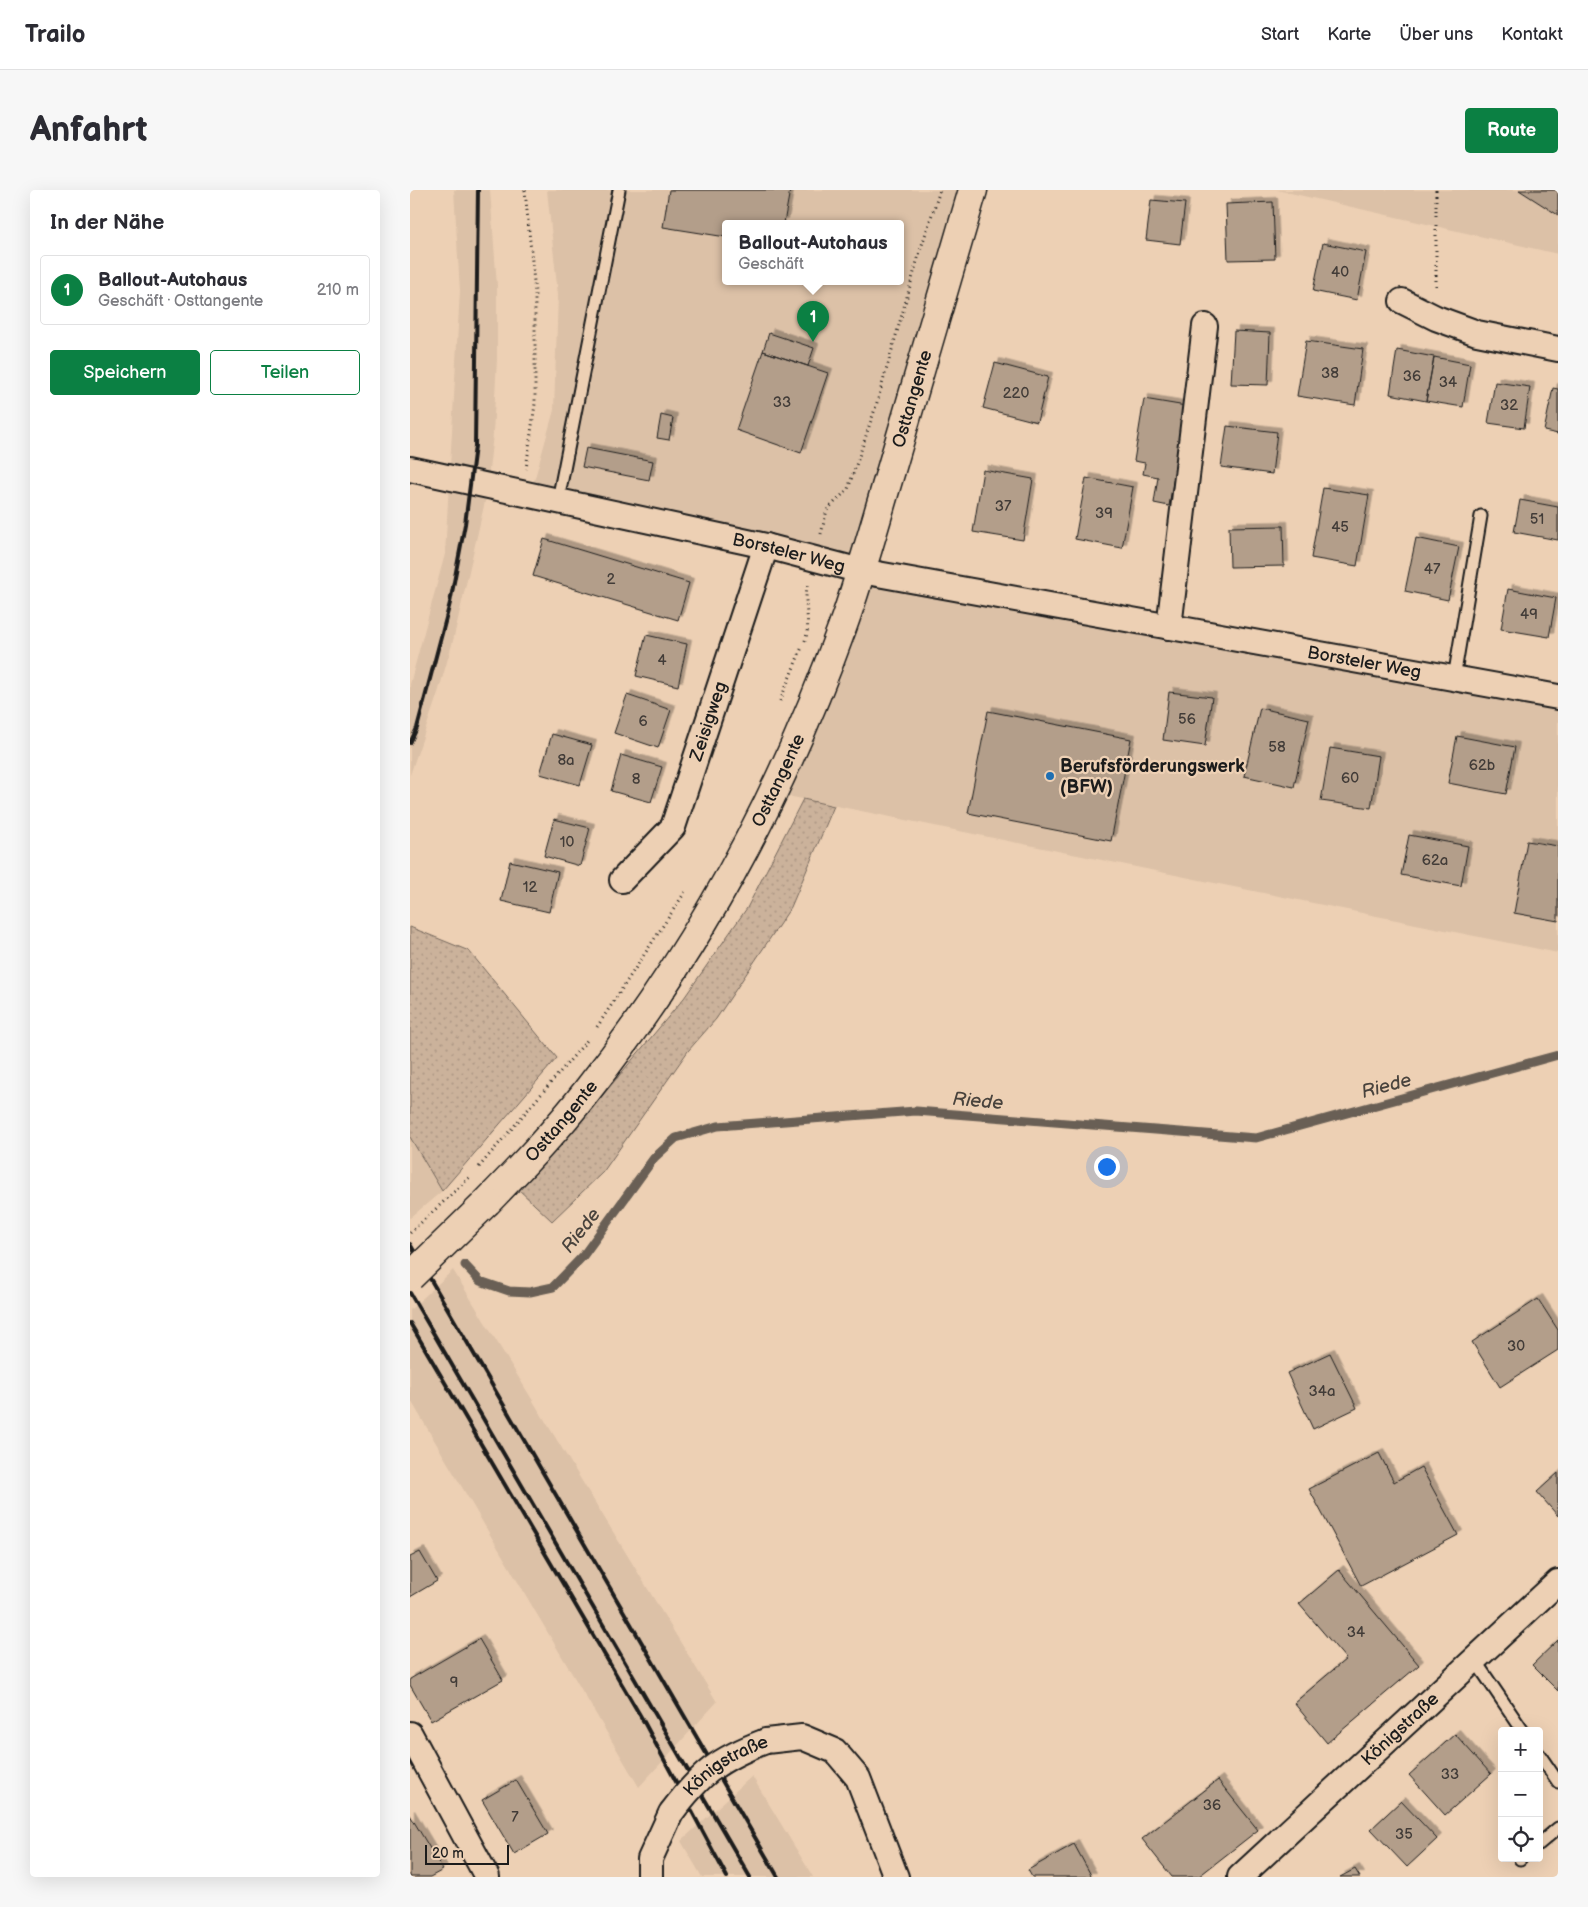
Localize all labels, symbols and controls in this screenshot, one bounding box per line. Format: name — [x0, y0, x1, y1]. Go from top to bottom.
text: Trailo — [25, 20, 85, 49]
text: Start — [1261, 24, 1299, 45]
text: Karte — [1327, 24, 1371, 45]
text: Über uns — [1399, 24, 1473, 45]
text: Kontakt — [1501, 24, 1563, 45]
button: Route — [1465, 108, 1558, 153]
text: Anfahrt — [30, 109, 148, 152]
text: In der Nähe — [50, 210, 164, 235]
popup — [722, 220, 904, 285]
text: Ballout-Autohaus — [738, 232, 888, 255]
text: Geschäft — [738, 255, 804, 274]
house number: 40 — [1331, 263, 1349, 282]
text: Ballout-Autohaus — [98, 269, 247, 292]
text: 1 — [64, 281, 70, 300]
text: 210 m — [317, 281, 359, 300]
text: Geschäft · Osttangente — [98, 292, 263, 311]
pin: 1 — [797, 301, 829, 342]
street label: Osttangente — [888, 347, 937, 450]
button: Speichern — [50, 350, 200, 395]
button: Teilen — [210, 350, 360, 395]
house number: 38 — [1321, 364, 1339, 383]
house number: 36 — [1403, 367, 1421, 386]
house number: 34 — [1439, 373, 1457, 392]
house number: 220 — [1003, 384, 1029, 403]
house number: 33 — [773, 393, 791, 412]
house number: 32 — [1500, 396, 1518, 415]
house number: 37 — [995, 497, 1012, 516]
house number: 39 — [1095, 504, 1113, 523]
house number: 51 — [1530, 510, 1544, 529]
house number: 45 — [1331, 518, 1349, 537]
street label: Borsteler Weg — [731, 529, 847, 577]
house number: 47 — [1424, 560, 1441, 579]
house number: 2 — [607, 570, 616, 589]
house number: 49 — [1520, 605, 1538, 624]
street label: Borsteler Weg — [1306, 642, 1423, 683]
house number: 4 — [657, 651, 667, 670]
street label: Zeisigweg — [685, 679, 731, 765]
house number: 56 — [1178, 710, 1196, 729]
house number: 6 — [638, 712, 648, 731]
street label: Osttangente — [747, 730, 810, 831]
house number: 58 — [1268, 738, 1286, 757]
house number: 8a — [557, 751, 575, 770]
place label: Berufsförderungswerk (BFW) — [1060, 756, 1245, 798]
house number: 62b — [1469, 756, 1496, 775]
house number: 60 — [1341, 769, 1359, 788]
house number: 8 — [632, 770, 641, 789]
marker: Berufsförderungswerk (BFW) — [1044, 770, 1056, 782]
house number: 10 — [560, 833, 574, 852]
house number: 62a — [1422, 851, 1448, 870]
house number: 12 — [523, 878, 537, 897]
water label: Riede — [1359, 1069, 1414, 1104]
street label: Osttangente — [521, 1076, 602, 1166]
water label: Riede — [952, 1088, 1004, 1115]
your location — [1094, 1154, 1120, 1180]
water label: Riede — [556, 1204, 606, 1258]
house number: 30 — [1507, 1337, 1525, 1356]
house number: 34a — [1309, 1382, 1335, 1401]
house number: 34 — [1347, 1623, 1365, 1642]
house number: 9 — [450, 1673, 458, 1692]
street label: Königstraße — [1357, 1688, 1443, 1770]
map controls — [1498, 1727, 1543, 1862]
button: + — [1498, 1727, 1543, 1772]
street label: Königstraße — [679, 1731, 771, 1801]
house number: 33 — [1441, 1765, 1459, 1784]
button: − — [1498, 1772, 1543, 1817]
house number: 36 — [1203, 1796, 1221, 1815]
house number: 7 — [511, 1808, 519, 1827]
button: locate — [1498, 1817, 1543, 1862]
house number: 35 — [1395, 1825, 1413, 1844]
scale bar — [425, 1842, 509, 1865]
text: 20 m — [432, 1845, 464, 1862]

